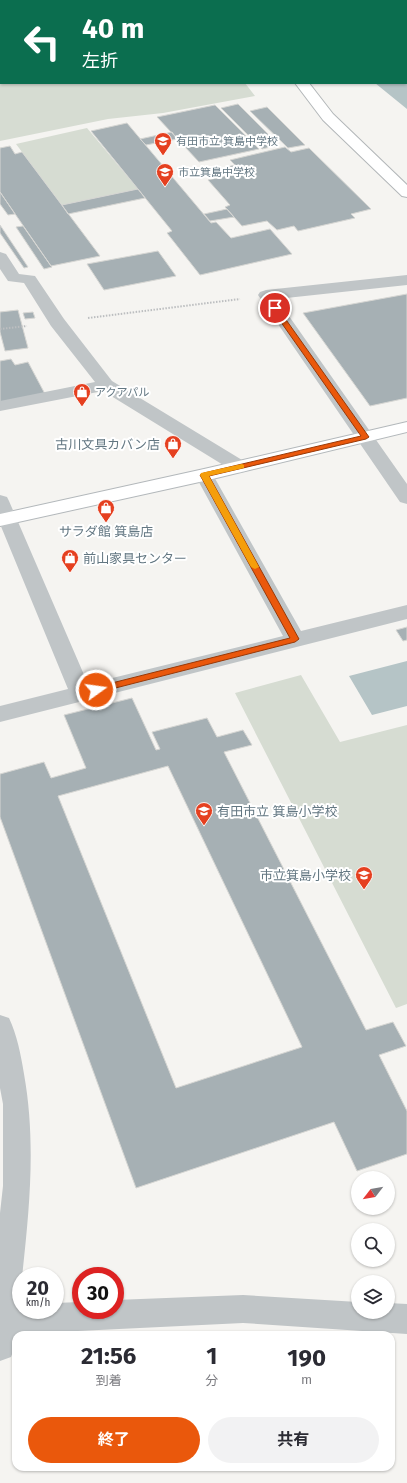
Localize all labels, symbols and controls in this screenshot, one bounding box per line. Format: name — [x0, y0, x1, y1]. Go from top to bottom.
text: 40 m — [82, 12, 145, 45]
icon: left — [16, 16, 68, 68]
text: 左折 — [82, 50, 118, 72]
school or university icon: 有田市立 箕島中学校 — [153, 131, 173, 156]
place label: 有田市立 箕島中学校 — [176, 135, 278, 148]
school or university icon: 市立箕島中学校 — [155, 162, 175, 187]
place label: 市立箕島中学校 — [178, 166, 255, 179]
pin — [258, 291, 292, 325]
icon: arrive — [264, 297, 286, 319]
shop icon: アクアパル — [72, 382, 92, 407]
place label: アクアパル — [95, 386, 149, 399]
shop icon: 古川文具カバン店 — [163, 434, 183, 459]
place label: 古川文具カバン店 — [55, 437, 160, 452]
shop icon: サラダ館 箕島店 — [96, 498, 116, 523]
place label: サラダ館 箕島店 — [59, 524, 153, 539]
shop icon: 前山家具センター — [60, 548, 80, 573]
place label: 前山家具センター — [83, 551, 187, 566]
position arrow — [75, 669, 117, 711]
school or university icon: 有田市立 箕島小学校 — [194, 801, 214, 826]
place label: 有田市立 箕島小学校 — [217, 804, 337, 819]
school or university icon: 市立箕島小学校 — [354, 865, 374, 890]
place label: 市立箕島小学校 — [260, 868, 351, 883]
north arrow — [351, 1171, 395, 1215]
map controls — [351, 1171, 395, 1319]
button: search — [351, 1223, 395, 1267]
speed limit sign: 30 — [72, 1267, 124, 1319]
button: layers — [351, 1275, 395, 1319]
text: 20 — [27, 1276, 49, 1300]
text: km/h — [26, 1297, 50, 1309]
text: 21:56 — [81, 1342, 136, 1370]
text: 1 — [206, 1342, 217, 1370]
text: 190 — [287, 1344, 326, 1372]
text: m — [301, 1372, 312, 1387]
text: 到着 — [96, 1373, 122, 1388]
text: 分 — [205, 1373, 218, 1388]
button: 終了 — [28, 1417, 200, 1463]
button: 共有 — [208, 1417, 379, 1463]

